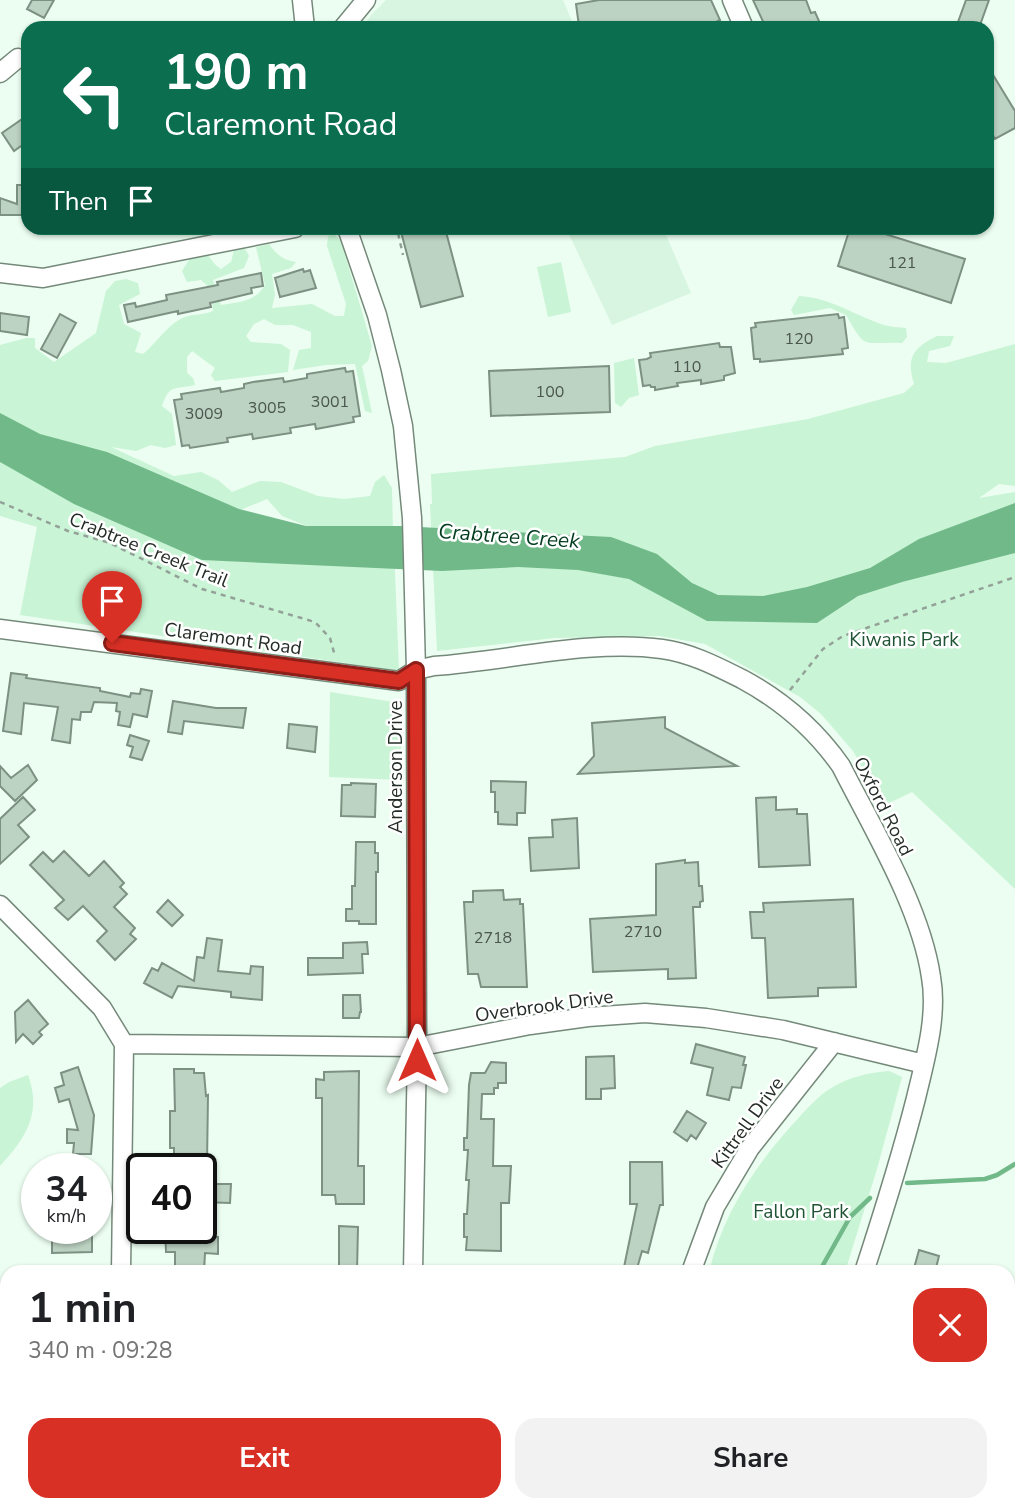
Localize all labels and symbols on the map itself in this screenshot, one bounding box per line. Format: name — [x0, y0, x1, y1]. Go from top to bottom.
house number: 121 — [888, 252, 916, 274]
house number: 120 — [785, 328, 813, 350]
house number: 110 — [673, 356, 701, 378]
house number: 100 — [536, 381, 564, 403]
house number: 3001 — [311, 391, 349, 413]
house number: 3005 — [248, 397, 286, 419]
house number: 3009 — [185, 403, 223, 425]
street label: Crabtree Creek Trail — [65, 506, 233, 594]
water label: Crabtree Creek — [437, 517, 581, 555]
pin — [82, 571, 142, 643]
street label: Claremont Road — [162, 616, 303, 662]
park label: Kiwanis Park — [849, 627, 959, 653]
street label: Anderson Drive — [383, 701, 409, 833]
street label: Oxford Road — [847, 752, 919, 860]
house number: 2710 — [624, 921, 662, 943]
house number: 2718 — [474, 927, 512, 949]
street label: Overbrook Drive — [473, 983, 615, 1029]
position arrow — [380, 1023, 454, 1097]
street label: Kittrell Drive — [706, 1072, 790, 1174]
speed limit sign: 40 — [126, 1153, 217, 1244]
park label: Fallon Park — [753, 1199, 849, 1225]

